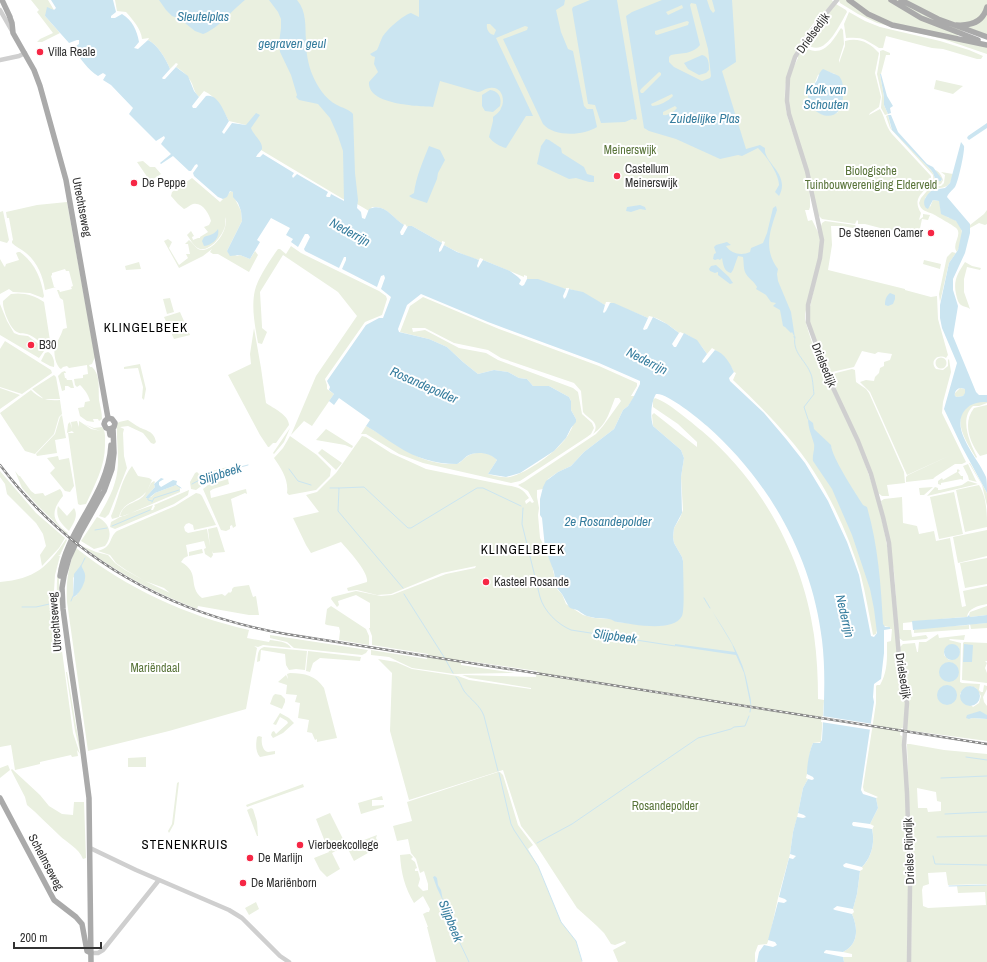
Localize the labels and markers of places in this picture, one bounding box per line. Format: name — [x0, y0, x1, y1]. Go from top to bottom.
place label: Villa Reale — [48, 44, 95, 60]
marker: Villa Reale — [35, 47, 45, 57]
place label: Castellum Meinerswijk — [625, 161, 678, 191]
marker: Castellum Meinerswijk — [612, 171, 622, 181]
place label: De Peppe — [142, 175, 186, 191]
marker: De Peppe — [129, 178, 139, 188]
place label: De Steenen Camer — [839, 225, 924, 241]
marker: De Steenen Camer — [926, 228, 936, 238]
place label: B30 — [39, 337, 57, 353]
marker: B30 — [26, 340, 36, 350]
place label: Kasteel Rosande — [494, 574, 569, 590]
marker: Kasteel Rosande — [481, 577, 491, 587]
place label: Vierbeekcollege — [308, 837, 378, 853]
marker: Vierbeekcollege — [295, 840, 305, 850]
place label: De Marlijn — [258, 850, 303, 866]
marker: De Marlijn — [245, 853, 255, 863]
place label: De Mariënborn — [251, 875, 317, 891]
marker: De Mariënborn — [238, 878, 248, 888]

